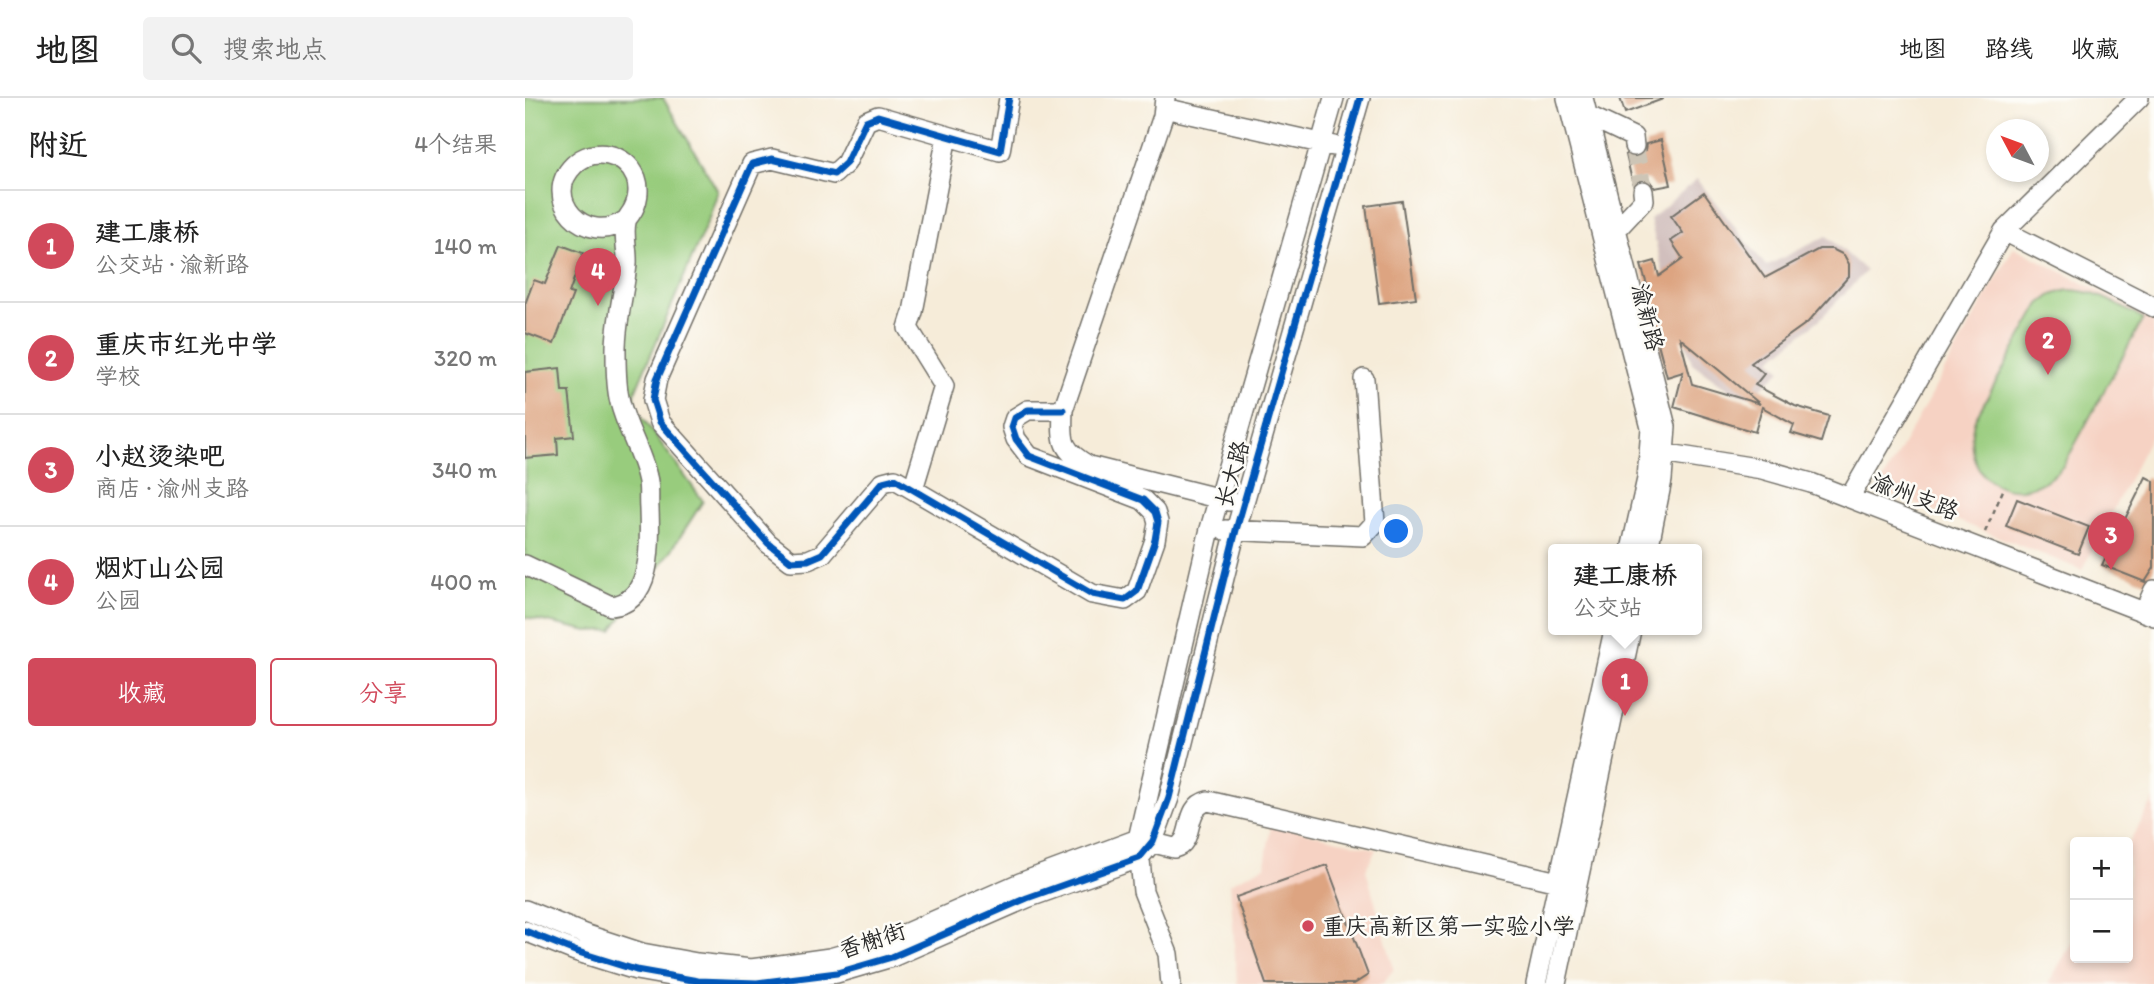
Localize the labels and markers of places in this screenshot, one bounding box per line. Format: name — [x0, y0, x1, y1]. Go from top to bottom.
pin: 4 — [575, 248, 621, 306]
pin: 2 — [2025, 317, 2071, 375]
pin: 3 — [2088, 512, 2134, 570]
pin: 1 — [1602, 658, 1648, 716]
place label: 重庆高新区第一实验小学 — [1322, 912, 1575, 940]
marker: 重庆高新区第一实验小学 — [1300, 918, 1316, 934]

